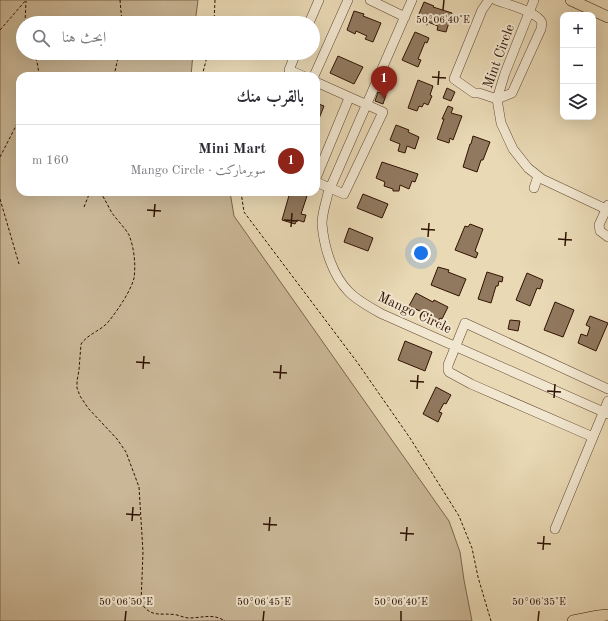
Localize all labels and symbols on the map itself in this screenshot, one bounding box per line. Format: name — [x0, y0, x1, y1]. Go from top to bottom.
text: 50°06'40"E — [416, 15, 470, 25]
street label: Mint Circle — [481, 22, 517, 90]
pin: 1 — [371, 66, 397, 99]
your location — [411, 243, 431, 263]
street label: Mango Circle — [375, 290, 454, 336]
text: 50°06'50"E — [99, 597, 153, 607]
text: 50°06'45"E — [237, 597, 291, 607]
text: 50°06'40"E — [374, 597, 428, 607]
text: 50°06'35"E — [512, 597, 566, 607]

